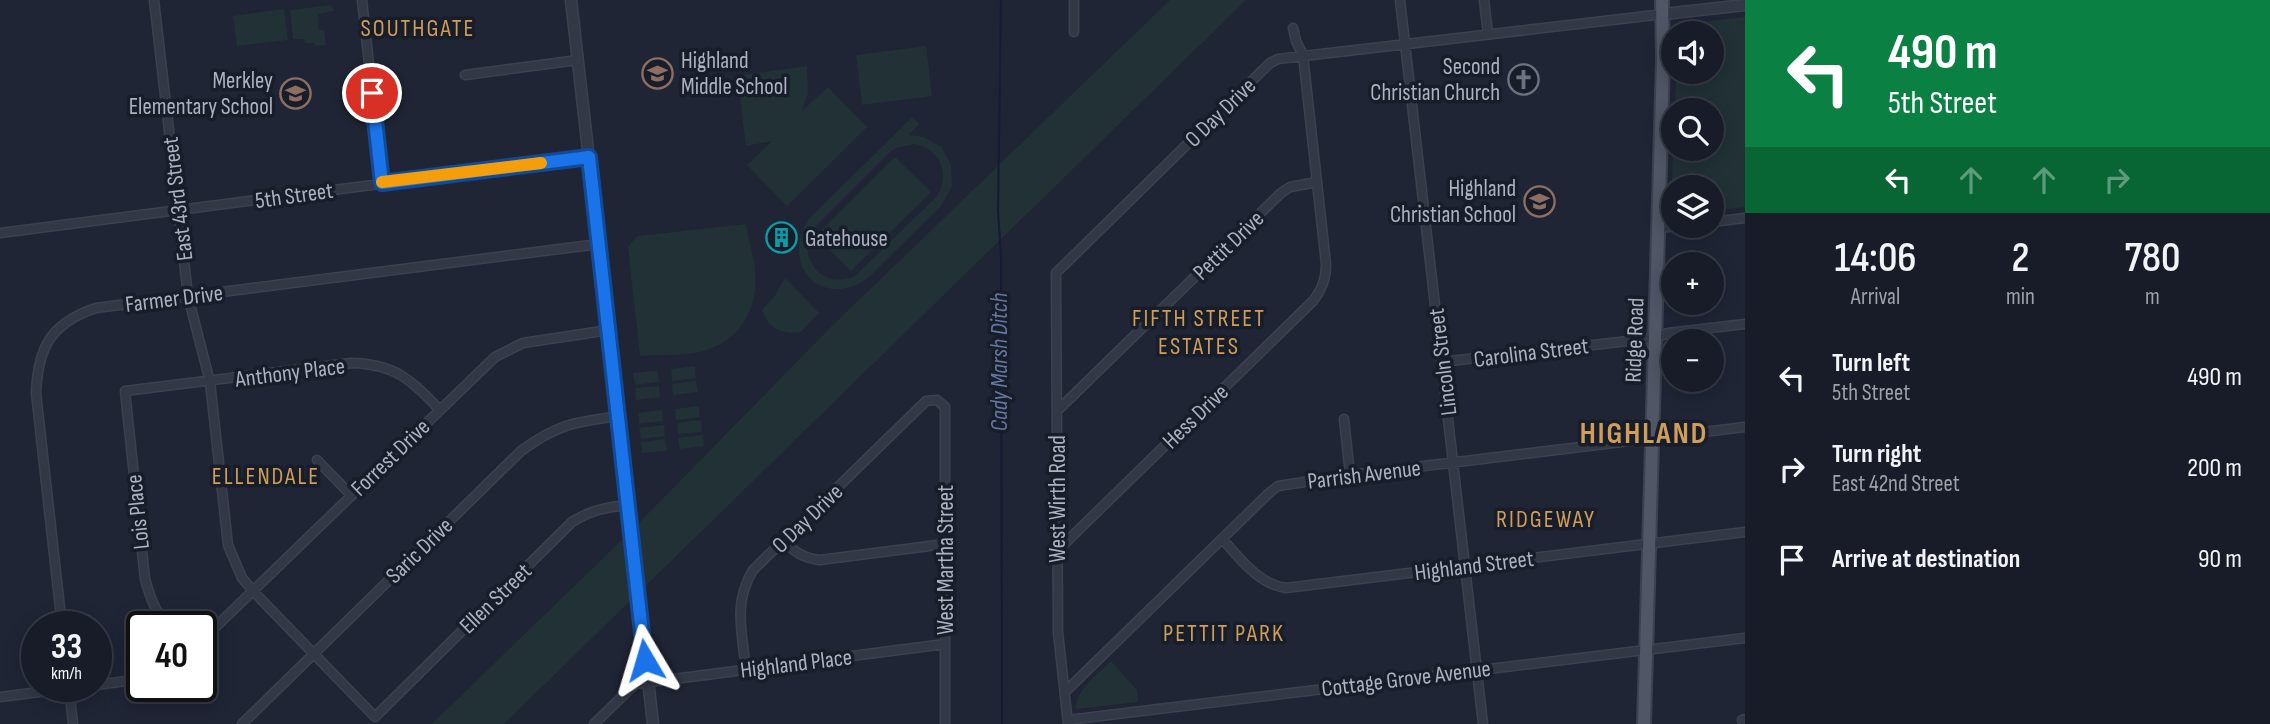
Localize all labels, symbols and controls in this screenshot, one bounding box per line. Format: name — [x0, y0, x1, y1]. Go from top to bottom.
district label: SOUTHGATE — [361, 14, 475, 43]
map controls — [1661, 21, 1724, 392]
button: sound — [1661, 21, 1724, 84]
text: 490 m — [1888, 24, 1998, 83]
icon: left — [1773, 28, 1864, 119]
place label: Highland Middle School — [681, 47, 788, 101]
place label: Second Christian Church — [1370, 53, 1500, 107]
school or university icon: Highland Middle School — [641, 56, 675, 90]
church icon: Second Christian Church — [1506, 62, 1540, 96]
pin — [342, 63, 402, 123]
place label: Merkley Elementary School — [129, 67, 273, 121]
street label: O Day Drive — [1179, 72, 1262, 153]
icon: arrive — [353, 74, 391, 112]
school or university icon: Merkley Elementary School — [279, 76, 313, 110]
text: 5th Street — [1888, 84, 1997, 123]
button: search — [1661, 98, 1724, 161]
street label: East 43rd Street — [157, 135, 199, 262]
icon: left — [1879, 161, 1917, 199]
icon: ahead — [1952, 161, 1990, 199]
icon: ahead — [2025, 161, 2063, 199]
icon: right — [2098, 161, 2136, 199]
place label: Highland Christian School — [1390, 175, 1516, 229]
button: layers — [1661, 175, 1724, 238]
street label: 5th Street — [253, 177, 335, 215]
school or university icon: Highland Christian School — [1522, 184, 1556, 218]
street label: Pettit Drive — [1187, 205, 1270, 286]
building icon: Gatehouse — [765, 221, 799, 255]
place label: Gatehouse — [805, 225, 888, 253]
text: 14:06 — [1834, 233, 1917, 284]
text: 2 — [2011, 233, 2029, 284]
text: 780 — [2124, 233, 2181, 284]
button: + — [1661, 252, 1724, 315]
street label: Farmer Drive — [124, 279, 225, 319]
text: Arrival — [1851, 283, 1900, 311]
text: min — [2006, 283, 2035, 311]
text: m — [2145, 283, 2160, 311]
water label: Cady Marsh Ditch — [985, 293, 1014, 431]
street label: Ridge Road — [1620, 297, 1650, 383]
district label: FIFTH STREET ESTATES — [1132, 304, 1266, 361]
street label: Lincoln Street — [1423, 307, 1463, 417]
button: − — [1661, 329, 1724, 392]
street label: Carolina Street — [1472, 332, 1590, 374]
text: Turn left — [1832, 348, 1910, 379]
street label: Anthony Place — [233, 352, 347, 394]
icon: left — [1773, 359, 1811, 397]
text: 490 m — [2187, 362, 2242, 393]
street label: Hess Drive — [1157, 379, 1235, 455]
text: 5th Street — [1832, 379, 1910, 407]
street label: Forrest Drive — [345, 413, 436, 502]
district label: HIGHLAND — [1580, 416, 1708, 452]
street label: West Wirth Road — [1044, 435, 1072, 563]
text: Turn right — [1832, 439, 1921, 470]
icon: right — [1773, 450, 1811, 488]
text: 200 m — [2187, 453, 2242, 484]
street label: Parrish Avenue — [1306, 454, 1422, 496]
district label: ELLENDALE — [212, 462, 320, 491]
text: East 42nd Street — [1832, 470, 1960, 498]
street label: Lois Place — [120, 473, 156, 551]
street label: O Day Drive — [766, 478, 849, 559]
street label: West Martha Street — [932, 485, 960, 635]
district label: RIDGEWAY — [1496, 505, 1596, 534]
street label: Saric Drive — [380, 512, 459, 589]
icon: arrive — [1773, 541, 1811, 579]
text: Arrive at destination — [1832, 544, 2020, 575]
text: 90 m — [2198, 544, 2242, 575]
street label: Highland Street — [1413, 545, 1535, 587]
street label: Ellen Street — [454, 558, 538, 640]
speed limit sign: 40 — [126, 611, 217, 702]
district label: PETTIT PARK — [1163, 619, 1285, 648]
position arrow — [608, 623, 682, 697]
text: 33 — [51, 626, 82, 669]
street label: Highland Place — [739, 643, 854, 685]
street label: Cottage Grove Avenue — [1320, 655, 1492, 703]
text: km/h — [51, 663, 82, 684]

